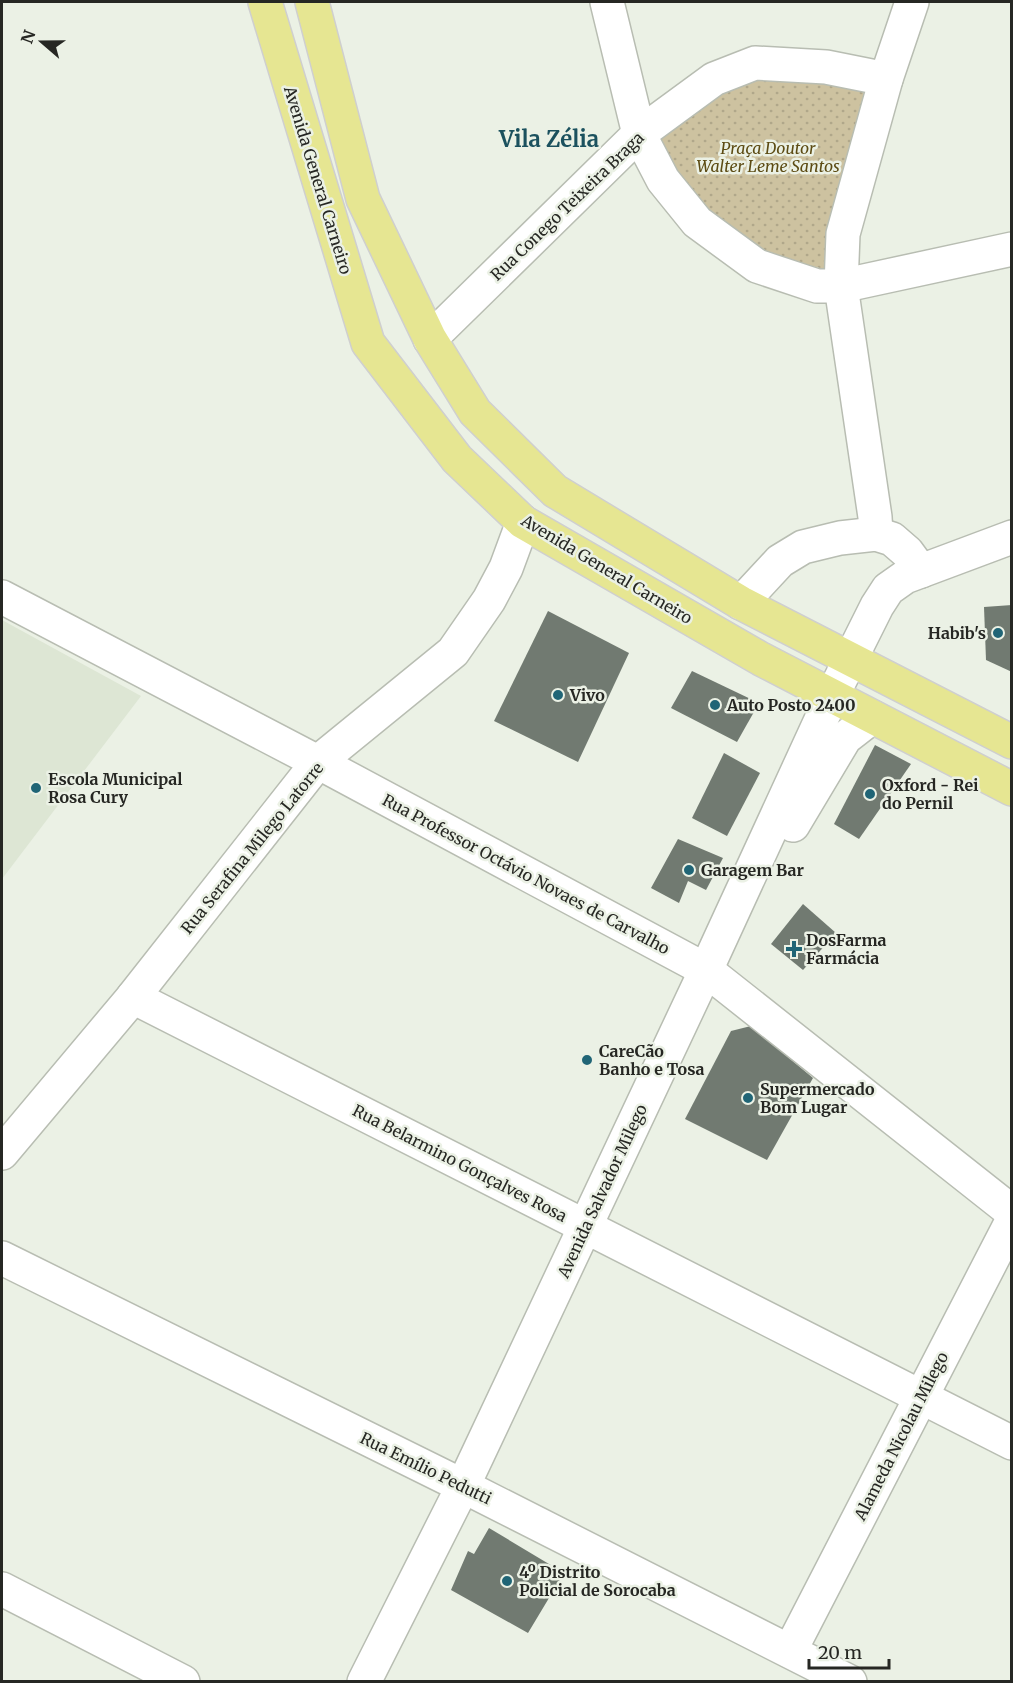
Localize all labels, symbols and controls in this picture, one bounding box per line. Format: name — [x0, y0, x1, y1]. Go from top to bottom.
north arrow — [12, 12, 72, 72]
text: N — [16, 27, 40, 46]
street label: Avenida General Carneiro — [280, 83, 356, 277]
district label: Vila Zélia — [498, 125, 599, 153]
street label: Rua Conego Teixeira Braga — [486, 127, 648, 285]
park label: Praça Doutor Walter Leme Santos — [696, 138, 840, 176]
street label: Avenida General Carneiro — [517, 510, 696, 628]
place label: Habib's — [928, 623, 986, 643]
marker: Habib's — [991, 626, 1005, 640]
place label: Vivo — [569, 685, 605, 705]
marker: Vivo — [551, 688, 565, 702]
place label: Auto Posto 2400 — [726, 695, 856, 715]
marker: Auto Posto 2400 — [708, 698, 722, 712]
street label: Rua Serafina Milego Latorre — [177, 758, 327, 938]
place label: Escola Municipal Rosa Cury — [48, 769, 182, 807]
place label: Oxford - Rei do Pernil — [882, 775, 979, 813]
marker: Escola Municipal Rosa Cury — [29, 781, 43, 795]
marker: Oxford - Rei do Pernil — [863, 787, 877, 801]
street label: Rua Professor Octávio Novaes de Carvalho — [379, 790, 673, 958]
place label: Garagem Bar — [701, 860, 804, 880]
marker: Garagem Bar — [682, 863, 696, 877]
place label: DosFarma Farmácia — [806, 930, 887, 968]
marker: DosFarma Farmácia — [787, 942, 801, 956]
place label: CareCão Banho e Tosa — [599, 1041, 705, 1079]
marker: CareCão Banho e Tosa — [580, 1053, 594, 1067]
place label: Supermercado Bom Lugar — [760, 1079, 875, 1117]
marker: Supermercado Bom Lugar — [741, 1091, 755, 1105]
street label: Rua Belarmino Gonçalves Rosa — [350, 1100, 571, 1226]
street label: Avenida Salvador Milego — [552, 1101, 651, 1282]
street label: Alameda Nicolau Milego — [849, 1348, 952, 1525]
street label: Rua Emílio Pedutti — [357, 1428, 495, 1508]
place label: 4º Distrito Policial de Sorocaba — [519, 1562, 676, 1600]
marker: 4º Distrito Policial de Sorocaba — [500, 1574, 514, 1588]
scale bar — [809, 1632, 888, 1670]
text: 20 m — [818, 1641, 862, 1664]

